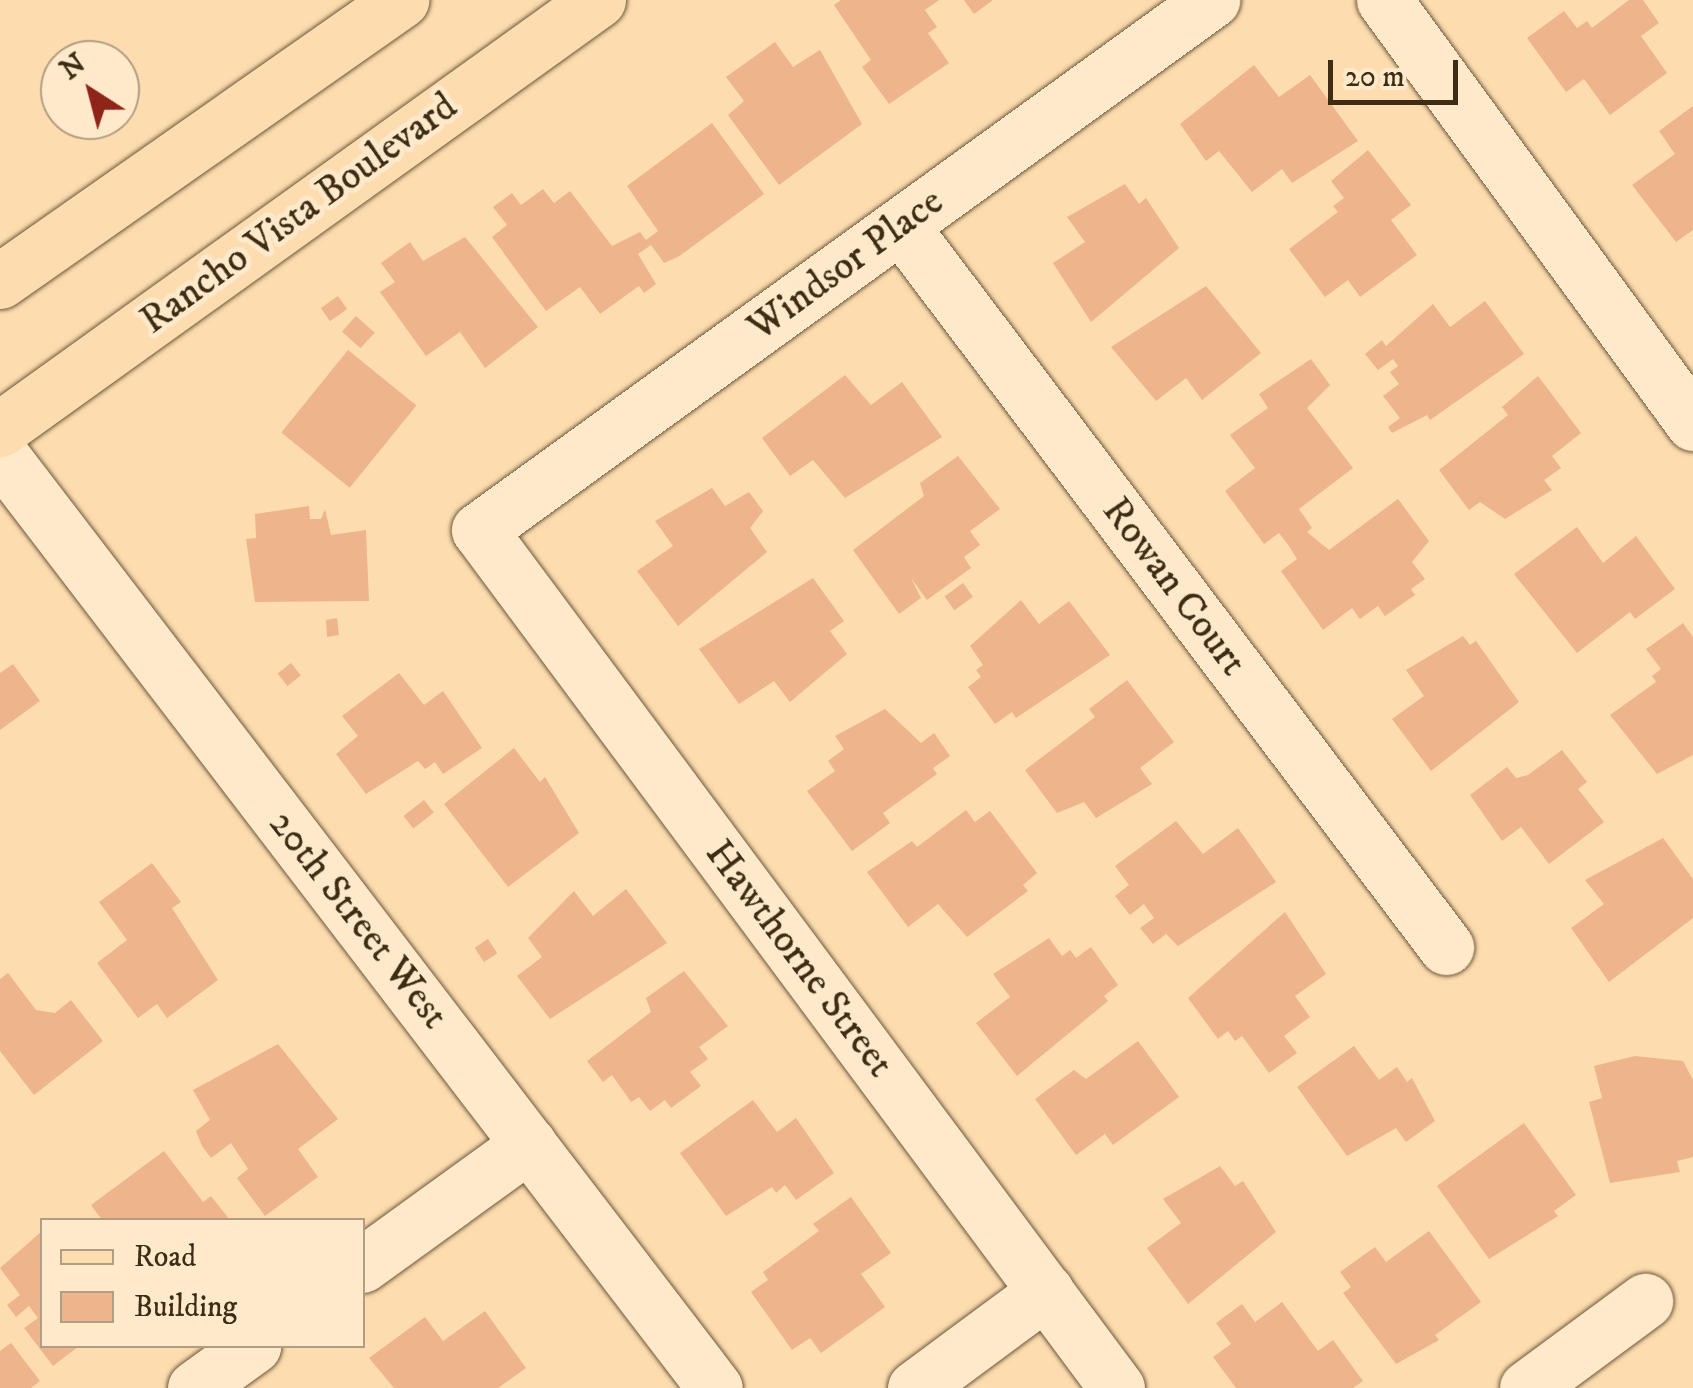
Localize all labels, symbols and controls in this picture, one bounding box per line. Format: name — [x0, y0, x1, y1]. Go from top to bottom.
north arrow — [40, 40, 140, 140]
scale bar — [1333, 40, 1463, 102]
text: N — [54, 46, 93, 88]
text: 20 m — [1345, 59, 1405, 96]
street label: Rancho Vista Boulevard — [131, 83, 467, 345]
street label: Windsor Place — [739, 178, 953, 352]
street label: Rowan Court — [1091, 488, 1257, 686]
street label: 20th Street West — [258, 801, 458, 1039]
street label: Hawthorne Street — [694, 831, 904, 1087]
legend — [40, 1218, 365, 1348]
text: Road — [134, 1239, 196, 1276]
text: Building — [134, 1289, 237, 1326]

